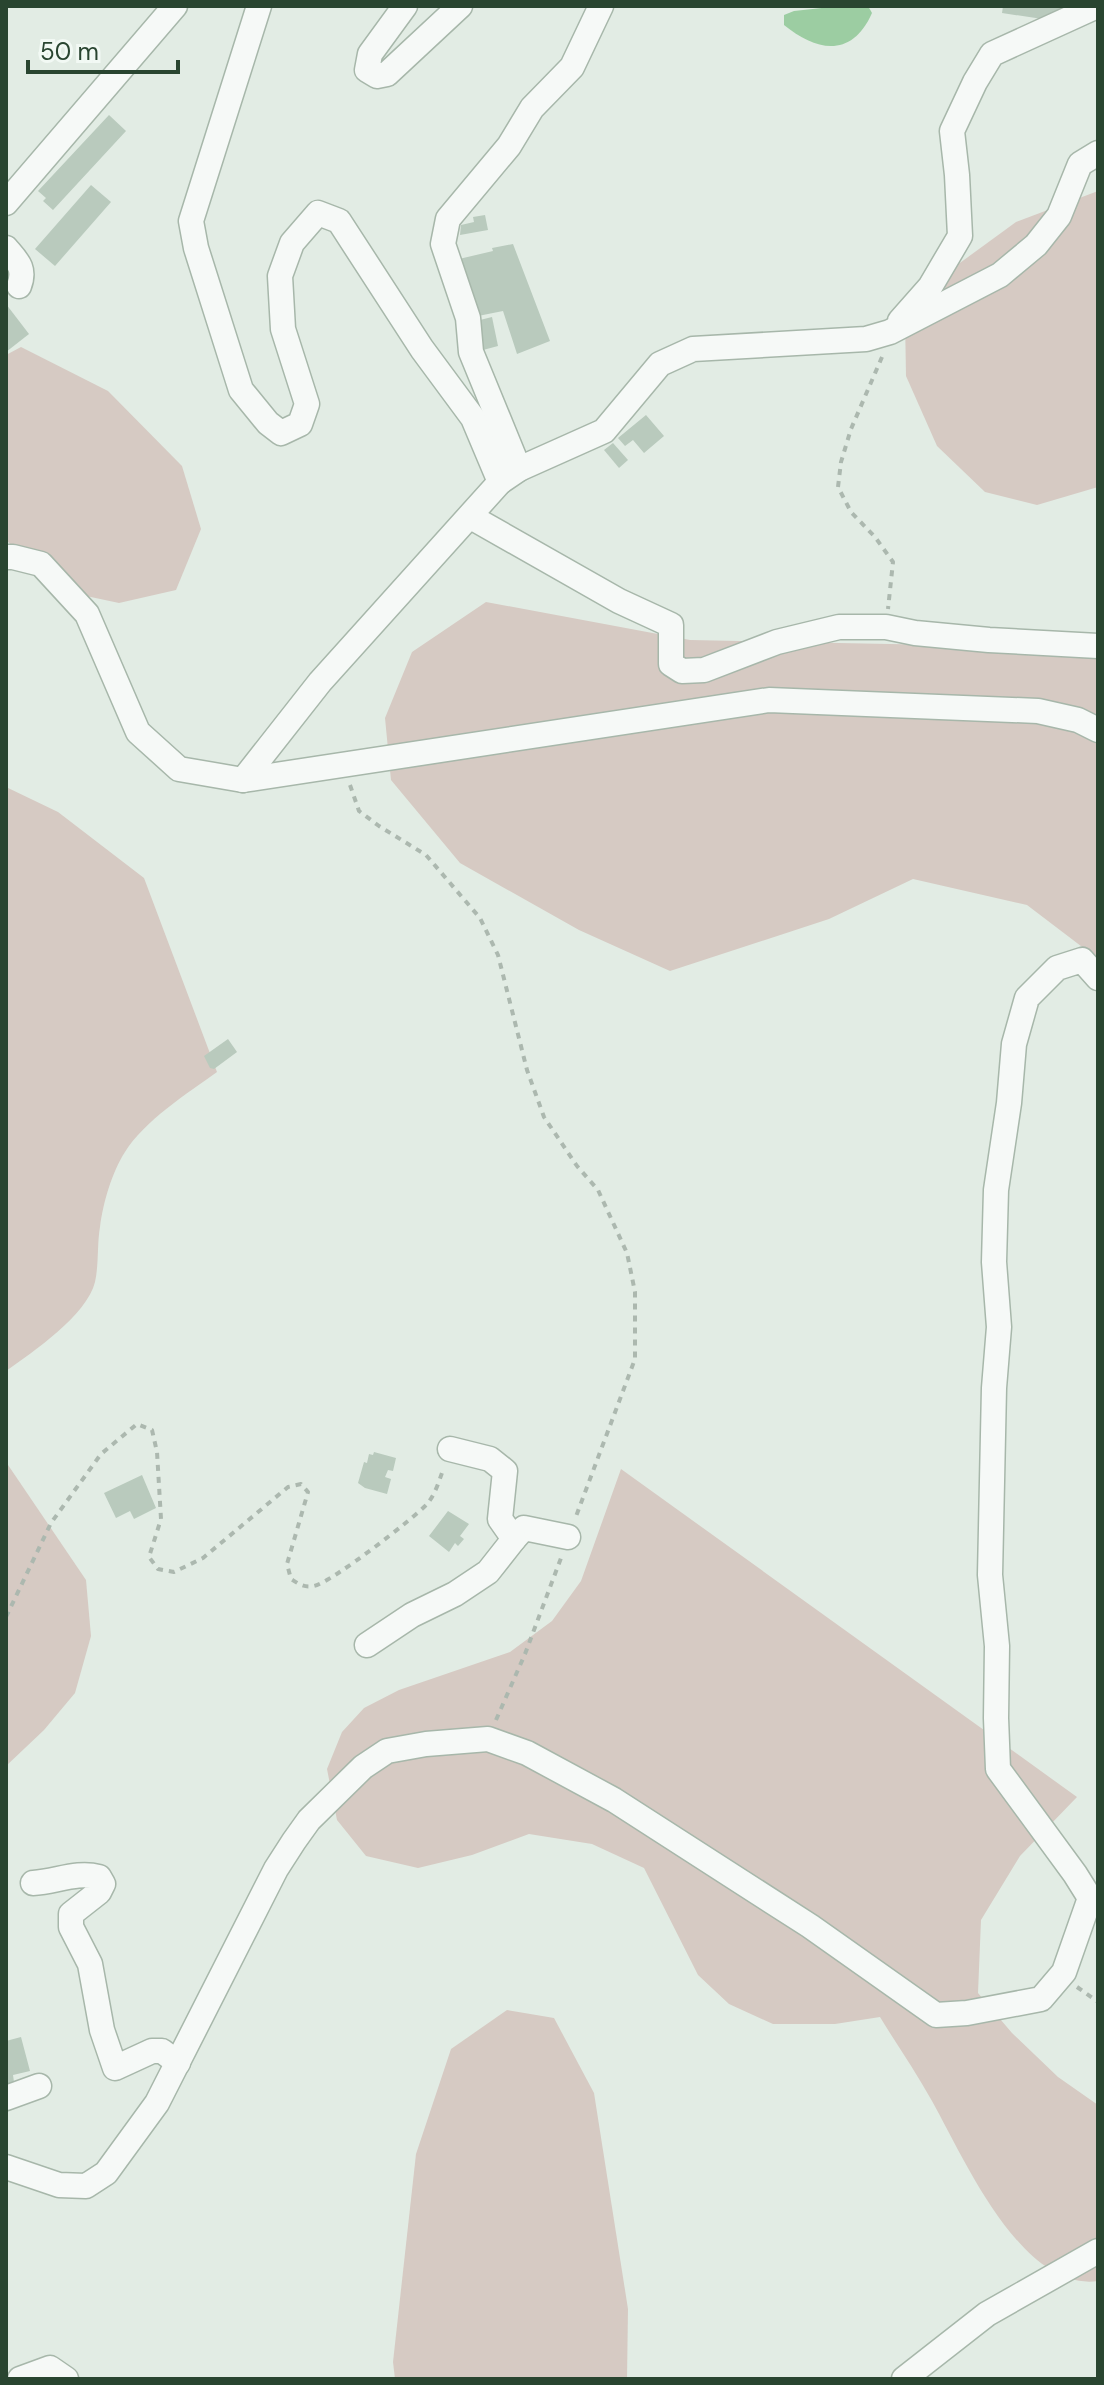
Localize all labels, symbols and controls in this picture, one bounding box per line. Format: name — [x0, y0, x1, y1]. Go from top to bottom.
scale bar — [28, 24, 178, 74]
text: 50 m — [40, 36, 99, 67]

